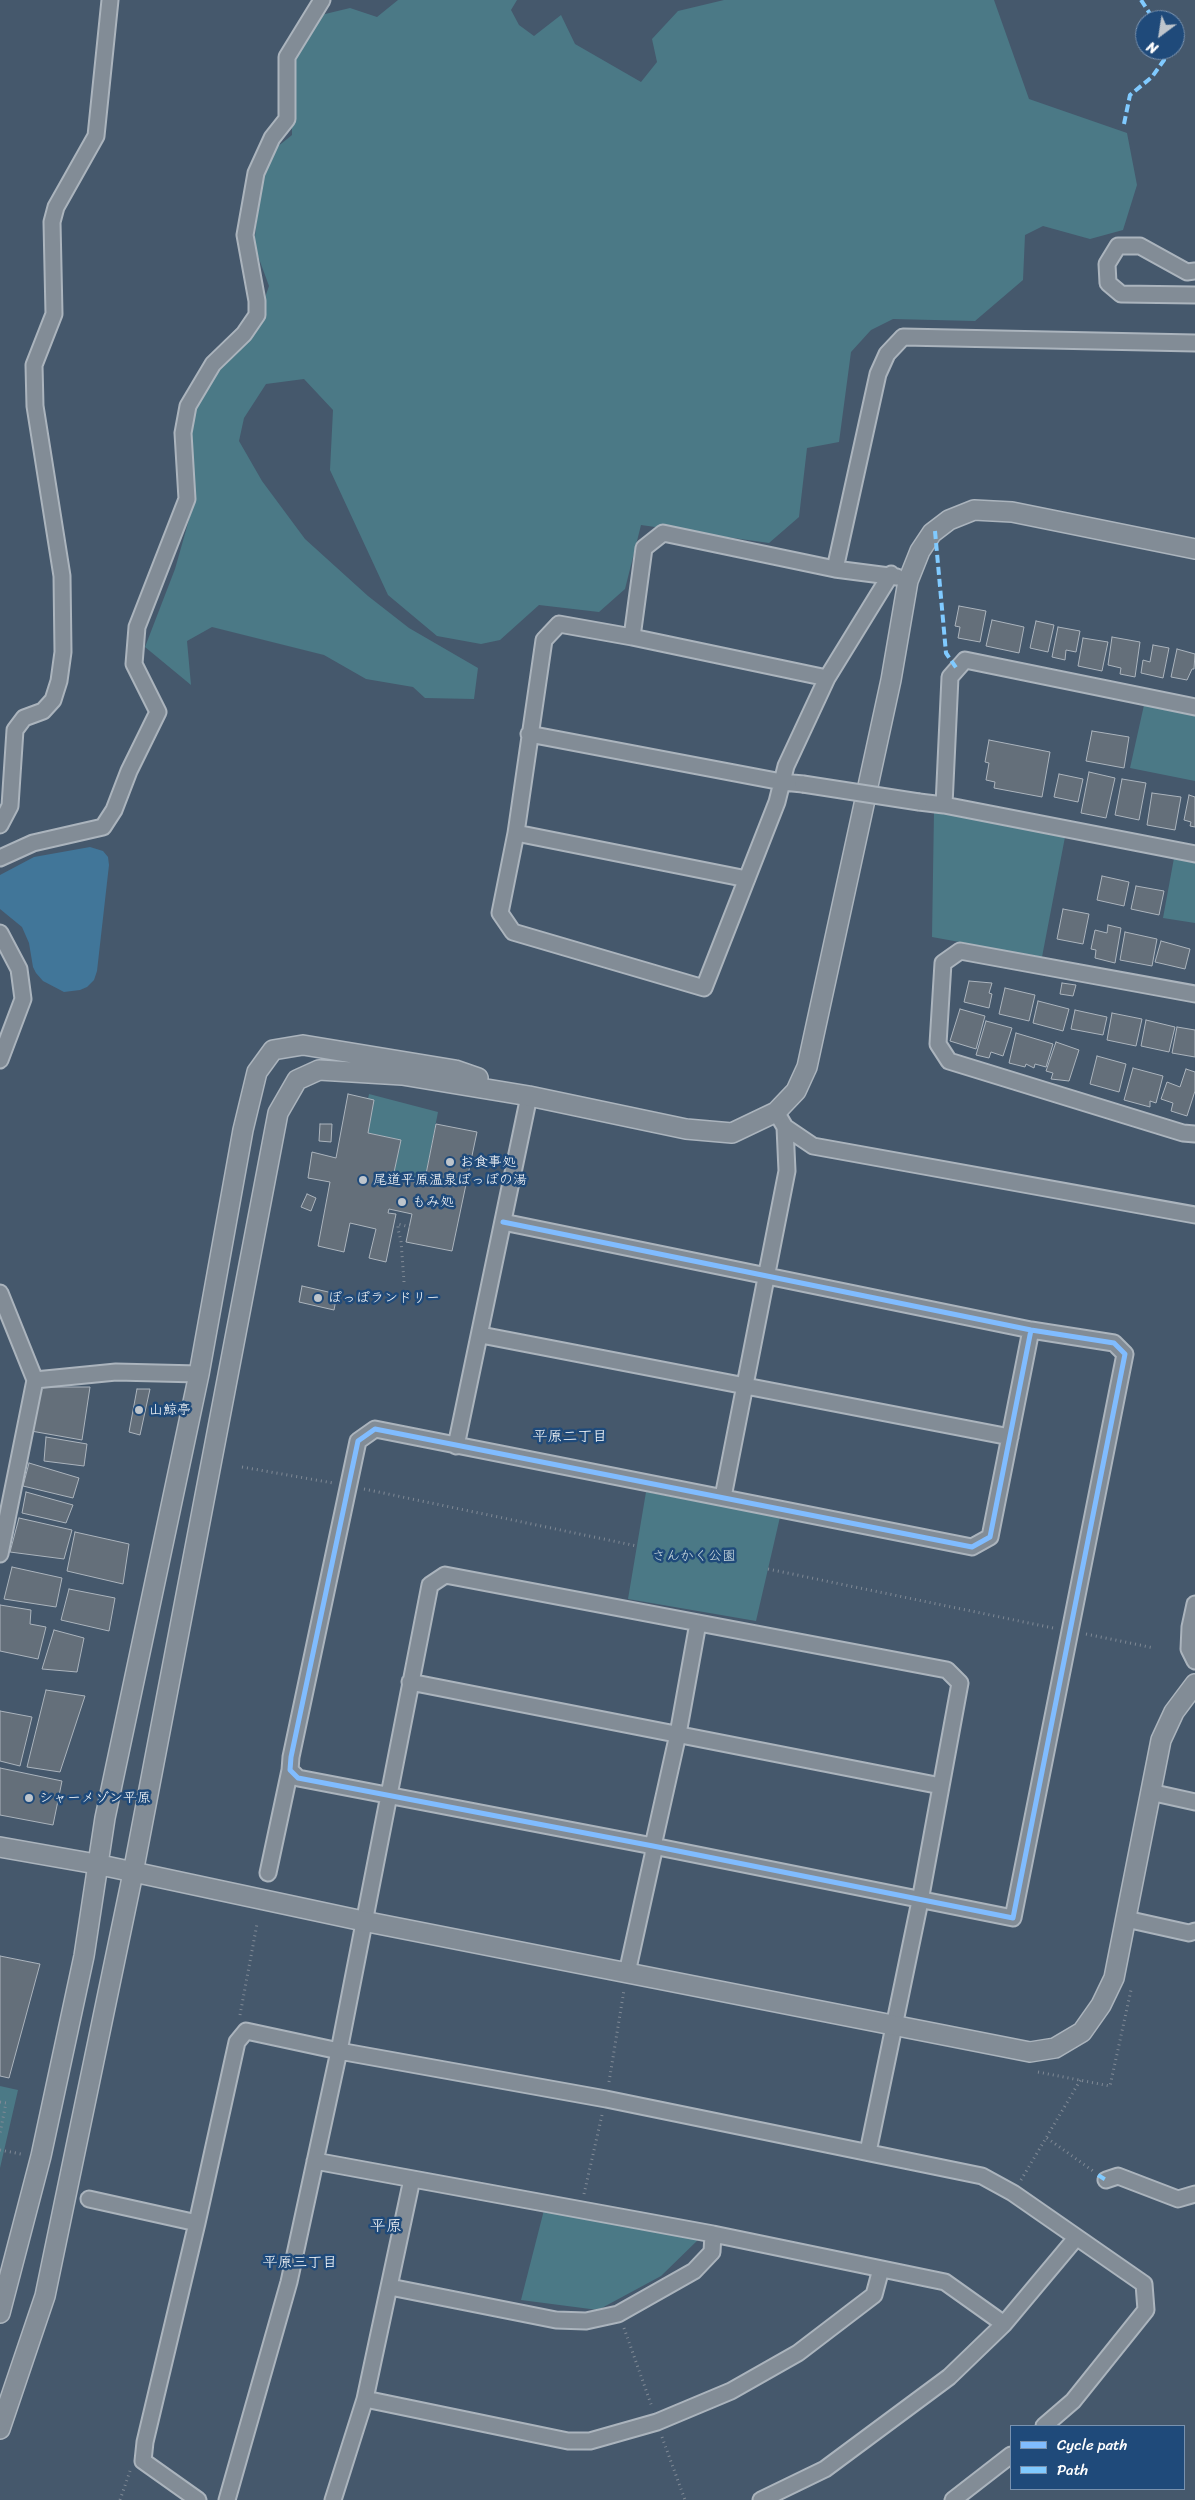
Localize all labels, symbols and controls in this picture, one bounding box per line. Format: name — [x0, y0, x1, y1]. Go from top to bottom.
north arrow — [1135, 10, 1185, 60]
text: N — [1142, 34, 1163, 61]
place label: お食事処 — [460, 1154, 516, 1170]
marker: お食事処 — [444, 1156, 456, 1168]
place label: 尾道平原温泉ぽっぽの湯 — [373, 1172, 527, 1188]
marker: 尾道平原温泉ぽっぽの湯 — [357, 1174, 369, 1186]
place label: もみ処 — [412, 1194, 454, 1210]
marker: もみ処 — [396, 1196, 408, 1208]
place label: ぽっぽランドリー — [328, 1290, 440, 1306]
marker: ぽっぽランドリー — [312, 1292, 324, 1304]
place label: 山鯨亭 — [149, 1402, 191, 1418]
marker: 山鯨亭 — [133, 1404, 145, 1416]
district label: 平原二丁目 — [533, 1428, 607, 1446]
park label: さんかく公園 — [652, 1548, 736, 1564]
place label: シャーメゾン平原 — [39, 1790, 151, 1806]
marker: シャーメゾン平原 — [23, 1792, 35, 1804]
district label: 平原 — [370, 2217, 402, 2237]
district label: 平原三丁目 — [263, 2254, 337, 2272]
legend — [1010, 2425, 1185, 2490]
text: Cycle path — [1057, 2432, 1127, 2458]
text: Path — [1057, 2457, 1088, 2483]

